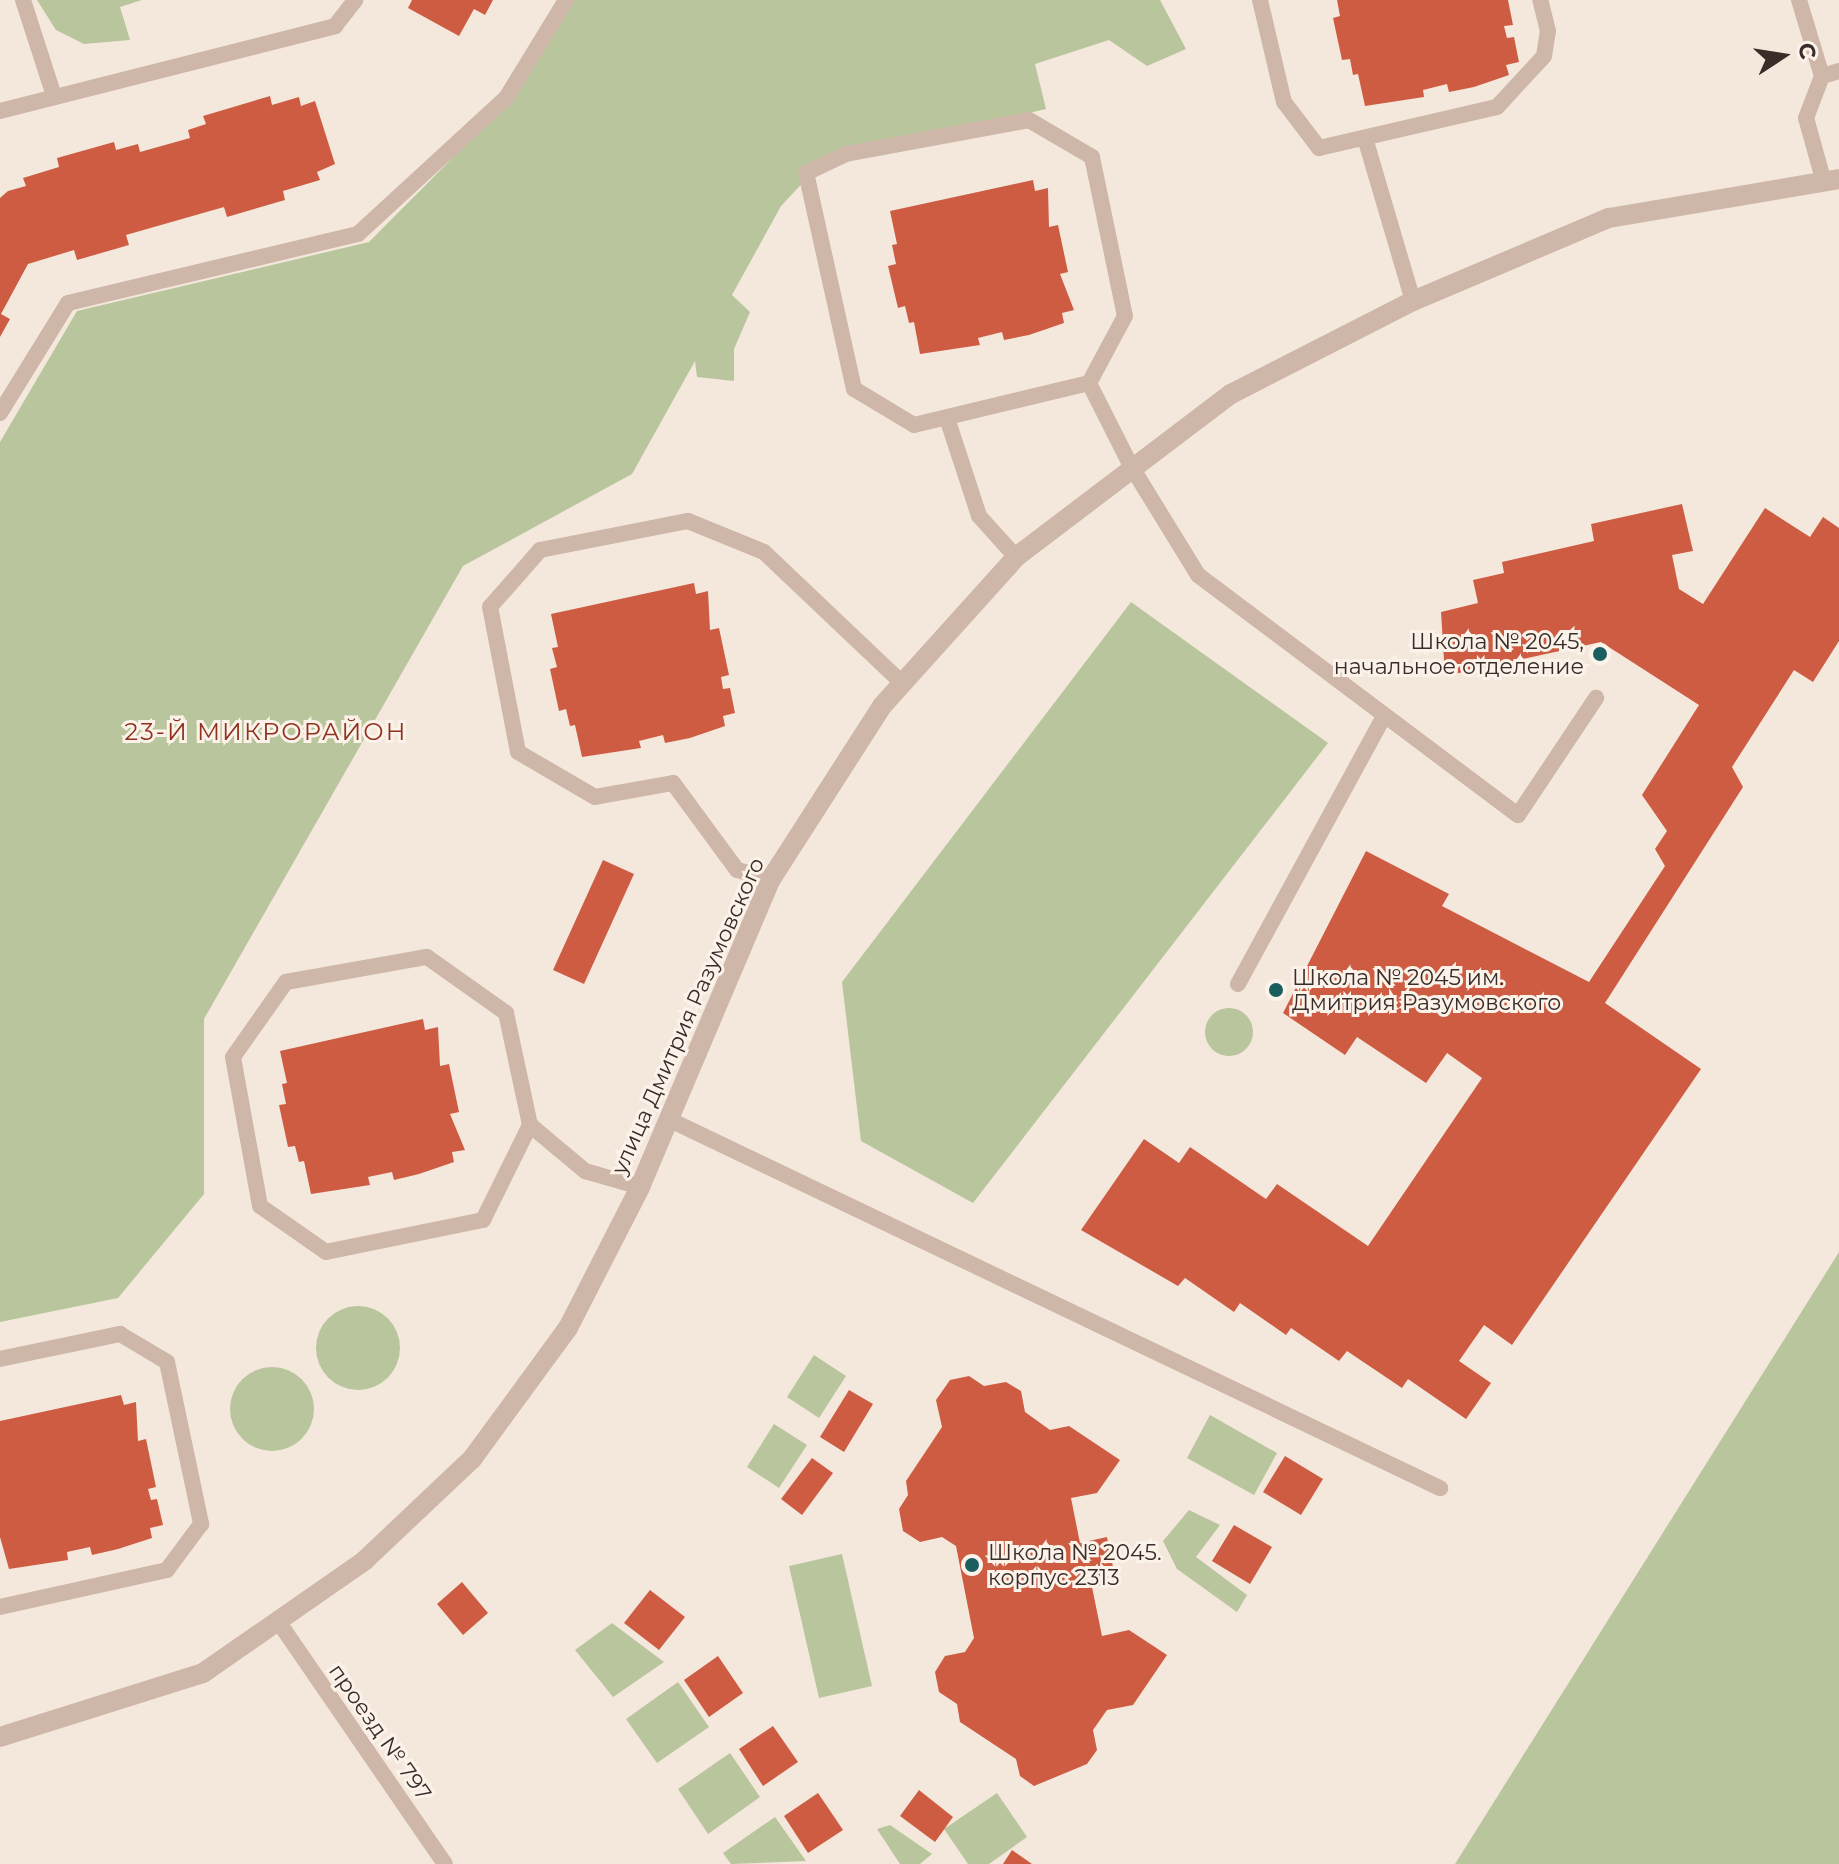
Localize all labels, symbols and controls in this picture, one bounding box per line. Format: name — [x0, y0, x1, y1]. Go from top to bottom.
north arrow — [1743, 16, 1823, 96]
text: С — [1792, 40, 1822, 62]
place label: Школа № 2045, начальное отделение — [1334, 628, 1584, 680]
marker: Школа № 2045, начальное отделение — [1591, 645, 1609, 663]
district label: 23-Й МИКРОРАЙОН — [125, 718, 407, 746]
street label: улица Дмитрия Разумовского — [606, 854, 770, 1178]
place label: Школа № 2045 им. Дмитрия Разумовского — [1292, 964, 1561, 1016]
marker: Школа № 2045 им. Дмитрия Разумовского — [1267, 981, 1285, 999]
place label: Школа № 2045. корпус 2313 — [988, 1539, 1162, 1590]
marker: Школа № 2045. корпус 2313 — [963, 1556, 981, 1574]
street label: проезд № 797 — [323, 1659, 437, 1805]

